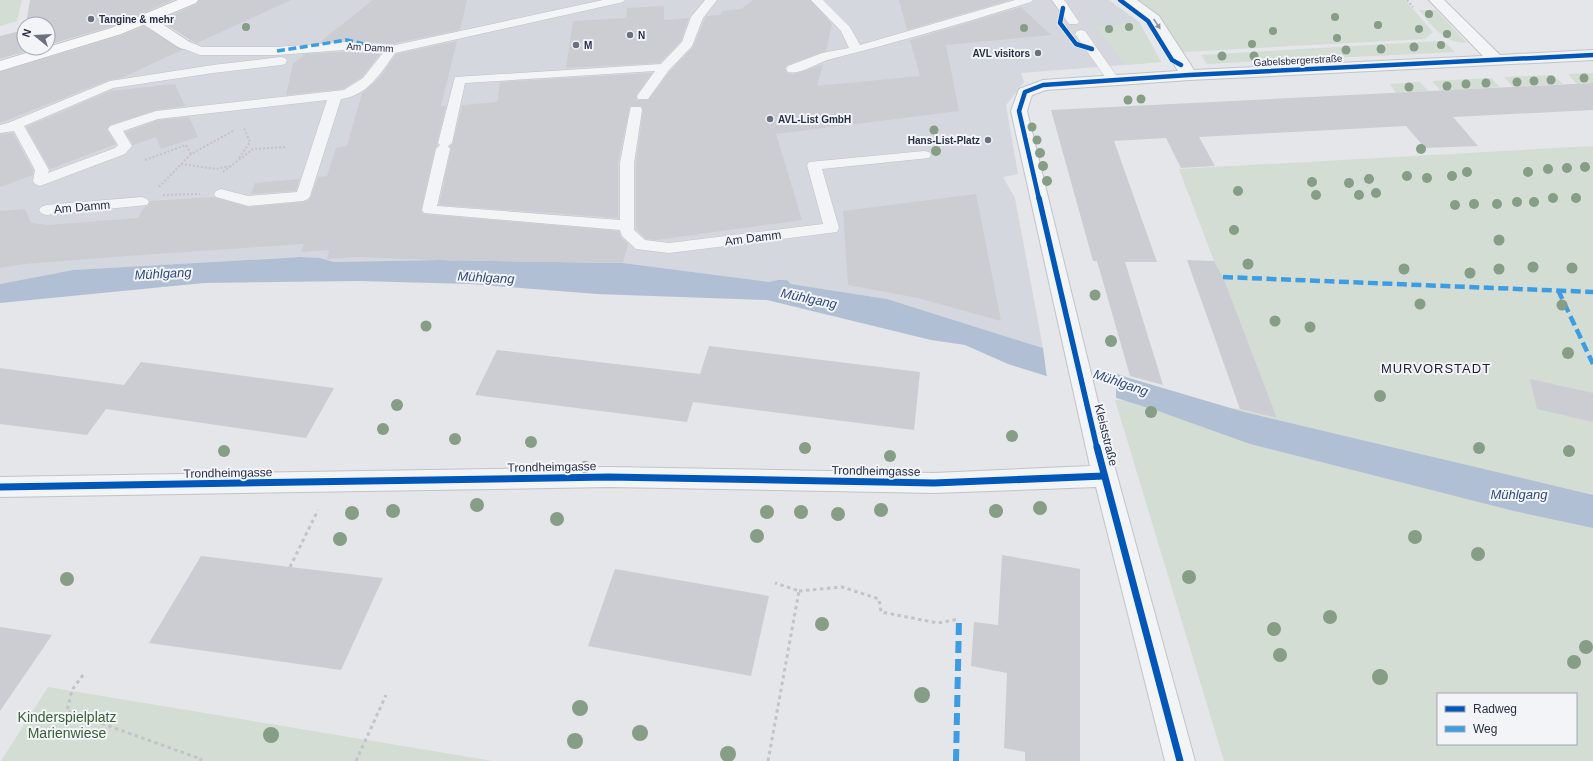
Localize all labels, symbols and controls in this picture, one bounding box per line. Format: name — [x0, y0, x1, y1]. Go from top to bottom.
marker: Tangine & mehr — [86, 14, 96, 24]
place label: Tangine & mehr — [99, 14, 174, 25]
north arrow — [16, 16, 56, 56]
one-way arrow — [1153, 19, 1161, 30]
text: N — [20, 27, 33, 39]
marker: N — [625, 30, 635, 40]
place label: N — [638, 30, 645, 41]
marker: M — [571, 40, 581, 50]
place label: M — [584, 40, 592, 51]
street label: Am Damm — [346, 41, 394, 54]
place label: AVL visitors — [973, 48, 1030, 59]
marker: AVL visitors — [1033, 48, 1043, 58]
street label: Gabelsbergerstraße — [1253, 53, 1343, 68]
marker: AVL-List GmbH — [765, 114, 775, 124]
place label: AVL-List GmbH — [778, 114, 851, 125]
place label: Hans-List-Platz — [908, 135, 980, 146]
marker: Hans-List-Platz — [983, 135, 993, 145]
street label: Am Damm — [53, 198, 111, 216]
street label: Am Damm — [724, 228, 782, 248]
water label: Mühlgang — [134, 264, 193, 282]
water label: Mühlgang — [457, 269, 516, 287]
water label: Mühlgang — [779, 285, 839, 312]
district label: MURVORSTADT — [1381, 361, 1491, 376]
water label: Mühlgang — [1091, 366, 1151, 399]
street label: Kleiststraße — [1092, 403, 1121, 468]
street label: Trondheimgasse — [507, 459, 597, 475]
street label: Trondheimgasse — [831, 463, 921, 479]
street label: Trondheimgasse — [183, 465, 273, 481]
water label: Mühlgang — [1490, 487, 1548, 502]
legend — [1437, 693, 1577, 745]
text: Radweg — [1473, 702, 1517, 716]
park label: Kinderspielplatz Marienwiese — [18, 709, 116, 741]
text: Weg — [1473, 722, 1497, 736]

